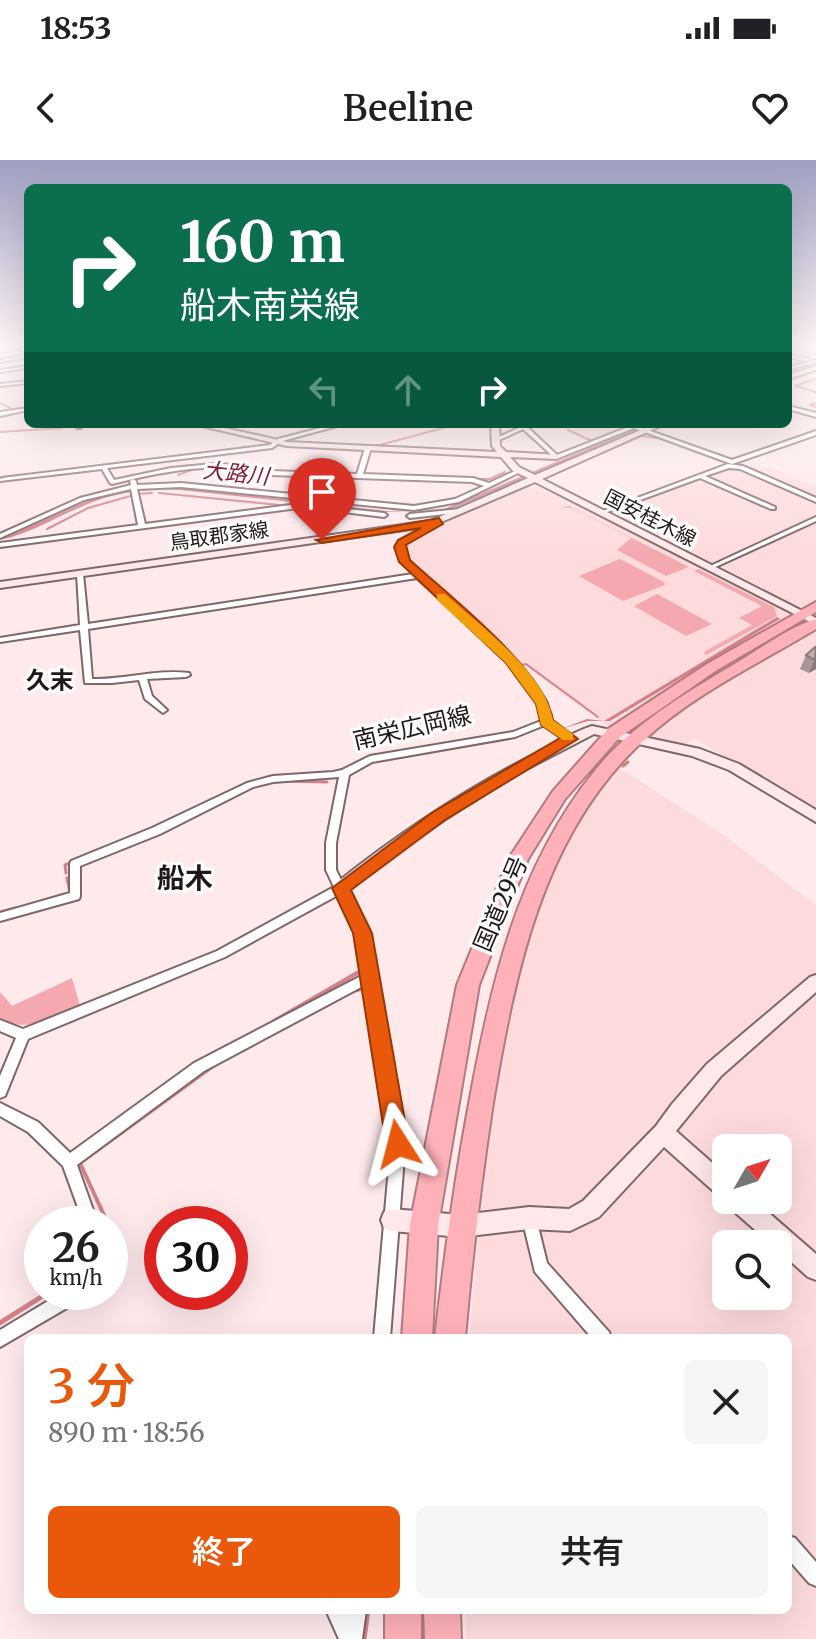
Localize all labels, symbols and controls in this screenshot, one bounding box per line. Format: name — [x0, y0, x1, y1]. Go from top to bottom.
text: 18:53 — [40, 9, 112, 47]
icon: back — [24, 86, 68, 130]
text: Beeline — [343, 86, 473, 131]
icon: heart — [748, 86, 792, 130]
text: 160 m — [180, 207, 345, 277]
icon: right — [48, 216, 152, 320]
text: 船木南栄線 — [180, 283, 360, 328]
icon: left — [302, 368, 346, 412]
icon: ahead — [386, 368, 430, 412]
icon: right — [470, 368, 514, 412]
water label: 大路川 — [202, 456, 272, 491]
pin — [288, 458, 356, 540]
icon: arrive — [300, 470, 344, 514]
street label: 国安桂木線 — [600, 484, 700, 551]
street label: 鳥取郡家線 — [168, 516, 270, 555]
district label: 久末 — [26, 665, 74, 696]
street label: 南栄広岡線 — [350, 699, 474, 756]
street label: 国道29号 — [467, 852, 534, 956]
district label: 船木 — [157, 860, 213, 896]
position arrow — [356, 1102, 440, 1186]
north arrow — [712, 1134, 792, 1214]
map controls — [712, 1134, 792, 1310]
speed limit sign: 30 — [144, 1206, 248, 1310]
text: 26 — [52, 1223, 100, 1273]
button: search — [712, 1230, 792, 1310]
text: km/h — [50, 1265, 102, 1290]
text: 3 分 — [48, 1356, 135, 1416]
button: close — [684, 1360, 768, 1444]
text: 890 m · 18:56 — [48, 1416, 205, 1449]
button: 終了 — [48, 1506, 400, 1598]
button: 共有 — [416, 1506, 768, 1598]

